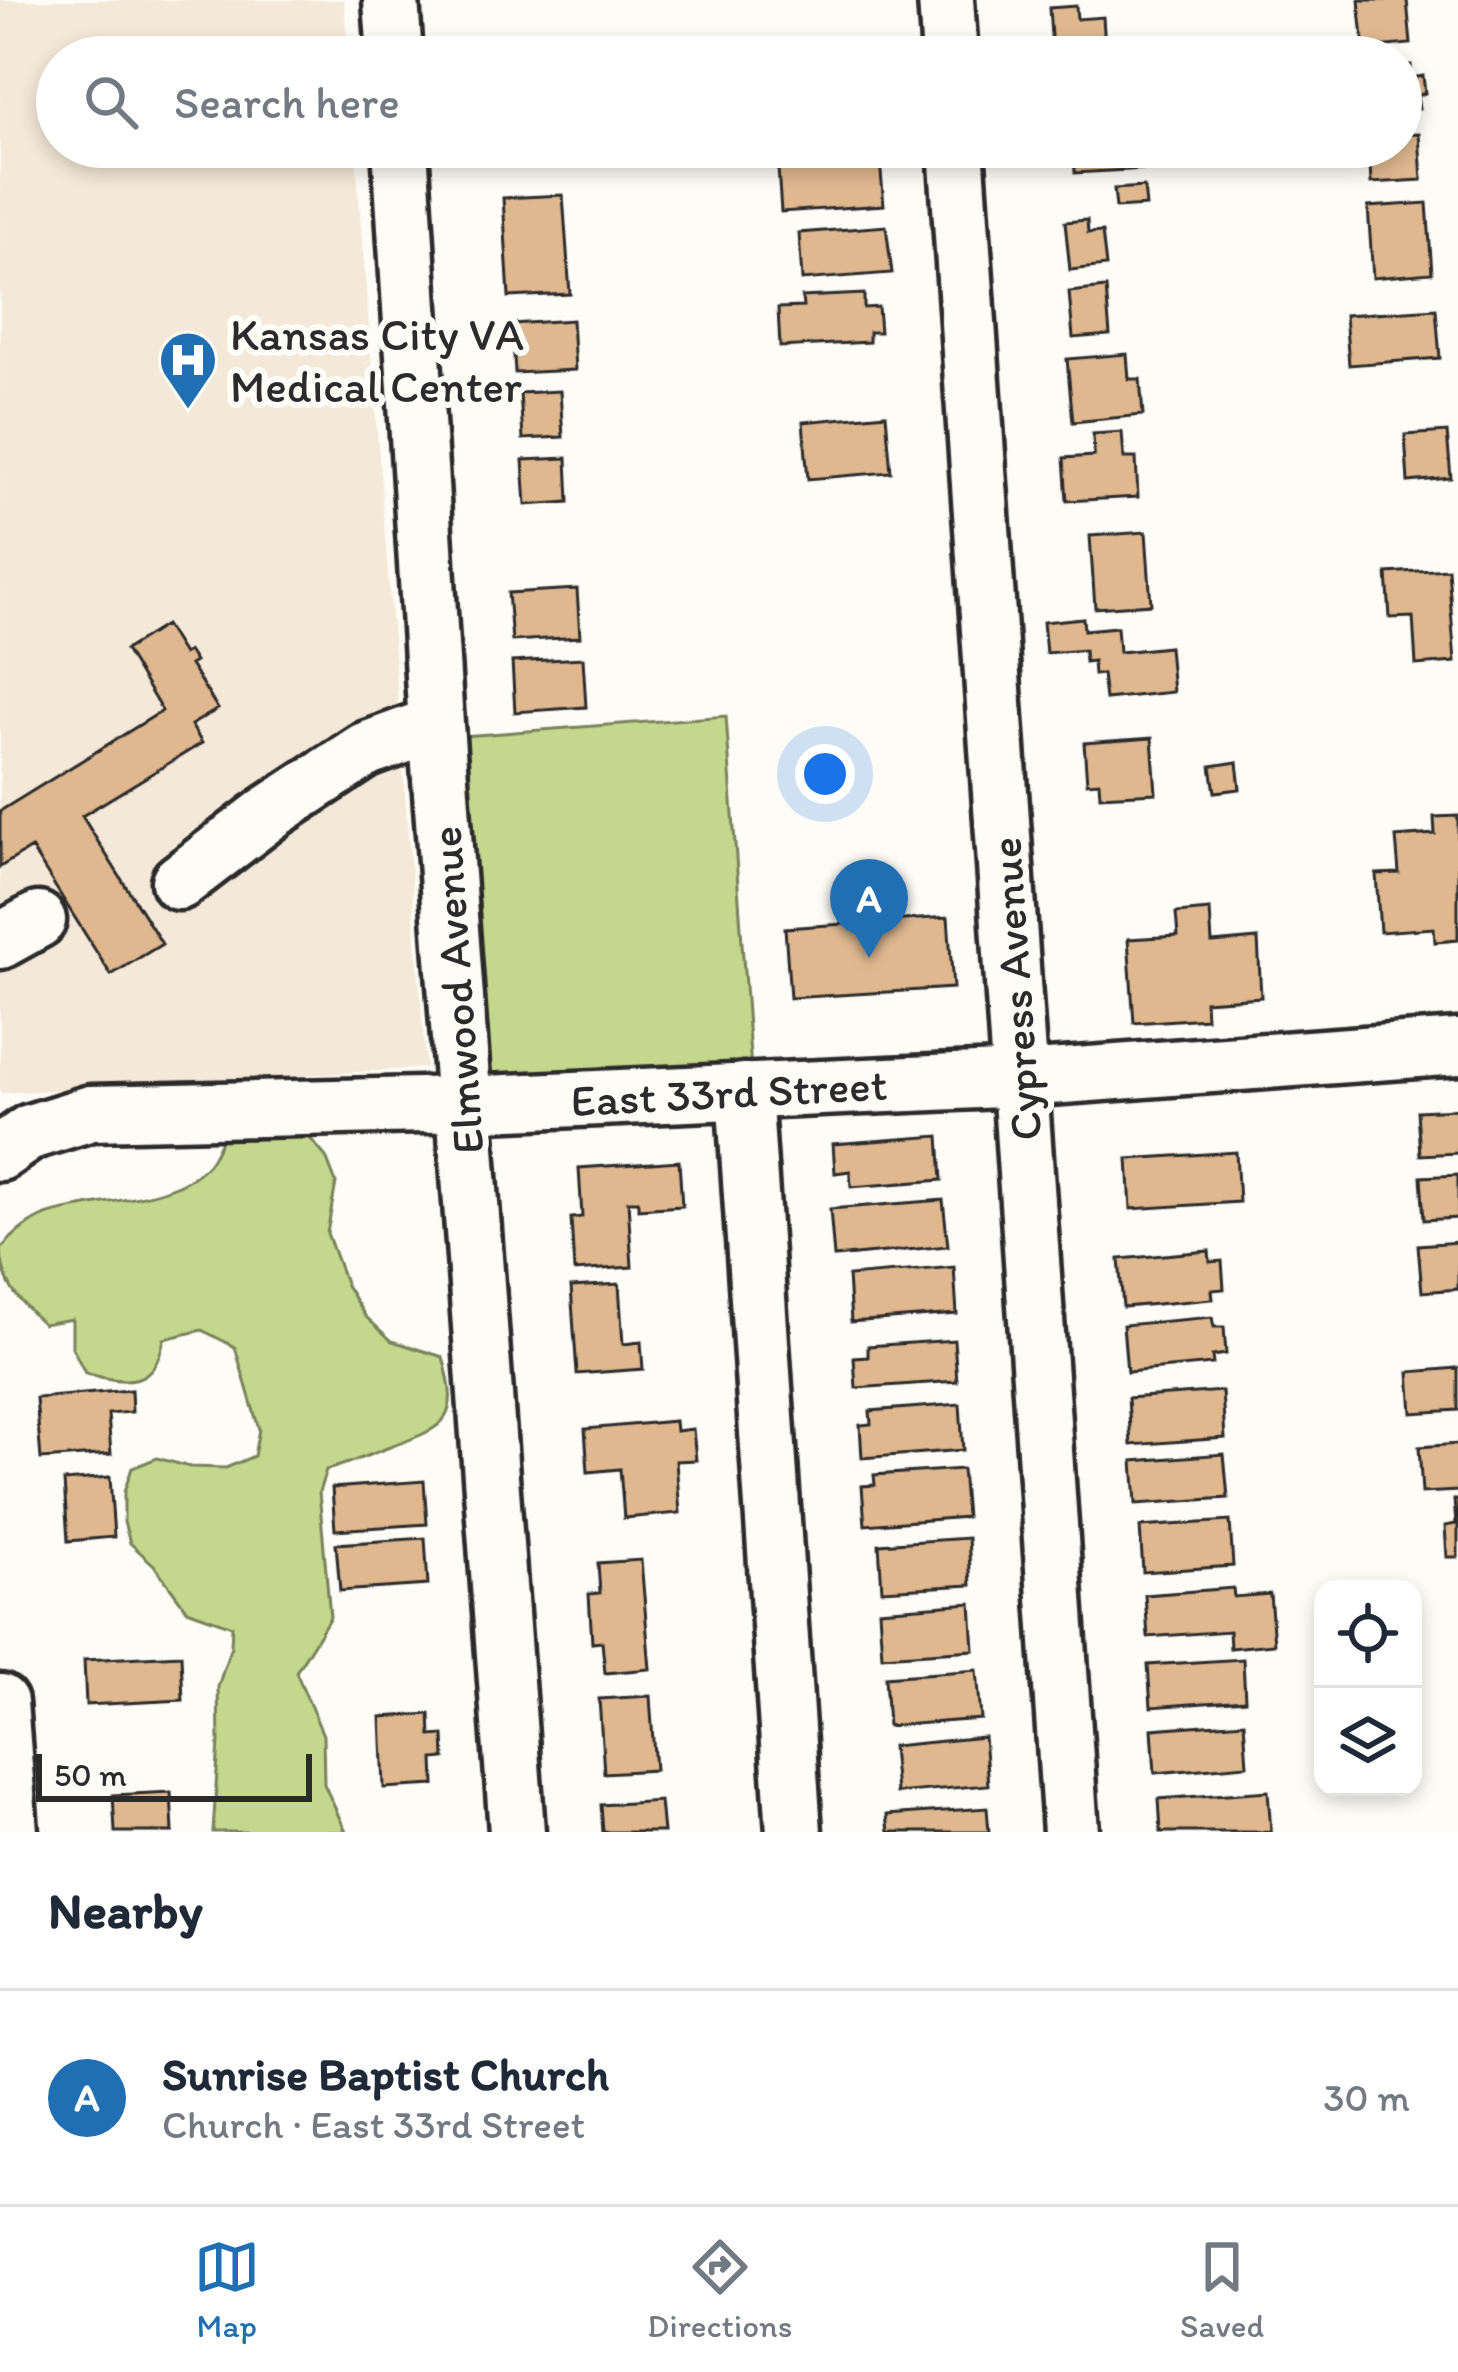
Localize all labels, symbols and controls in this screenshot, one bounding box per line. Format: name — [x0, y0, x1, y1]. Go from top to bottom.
search box — [36, 36, 1422, 168]
icon: search — [78, 69, 144, 135]
text: Search here — [174, 75, 400, 129]
place label: Kansas City VA Medical Center — [230, 307, 524, 413]
hospital icon: Kansas City VA Medical Center — [157, 329, 219, 411]
your location — [795, 744, 855, 804]
street label: Elmwood Avenue — [418, 824, 494, 1156]
street label: Cypress Avenue — [977, 835, 1053, 1143]
pin: A — [830, 859, 908, 958]
street label: East 33rd Street — [569, 1057, 889, 1127]
map controls — [1314, 1580, 1422, 1796]
button: locate — [1314, 1580, 1422, 1688]
button: layers — [1314, 1688, 1422, 1796]
scale bar — [36, 1748, 312, 1801]
text: 50 m — [54, 1755, 127, 1794]
text: Nearby — [48, 1880, 203, 1941]
text: Sunrise Baptist Church — [162, 2047, 609, 2101]
text: A — [75, 2074, 99, 2121]
text: 30 m — [1323, 2074, 1410, 2121]
text: Church · East 33rd Street — [162, 2101, 585, 2148]
tab: Map — [194, 2234, 260, 2345]
tab: Directions — [647, 2234, 792, 2345]
tab: Saved — [1180, 2234, 1264, 2345]

